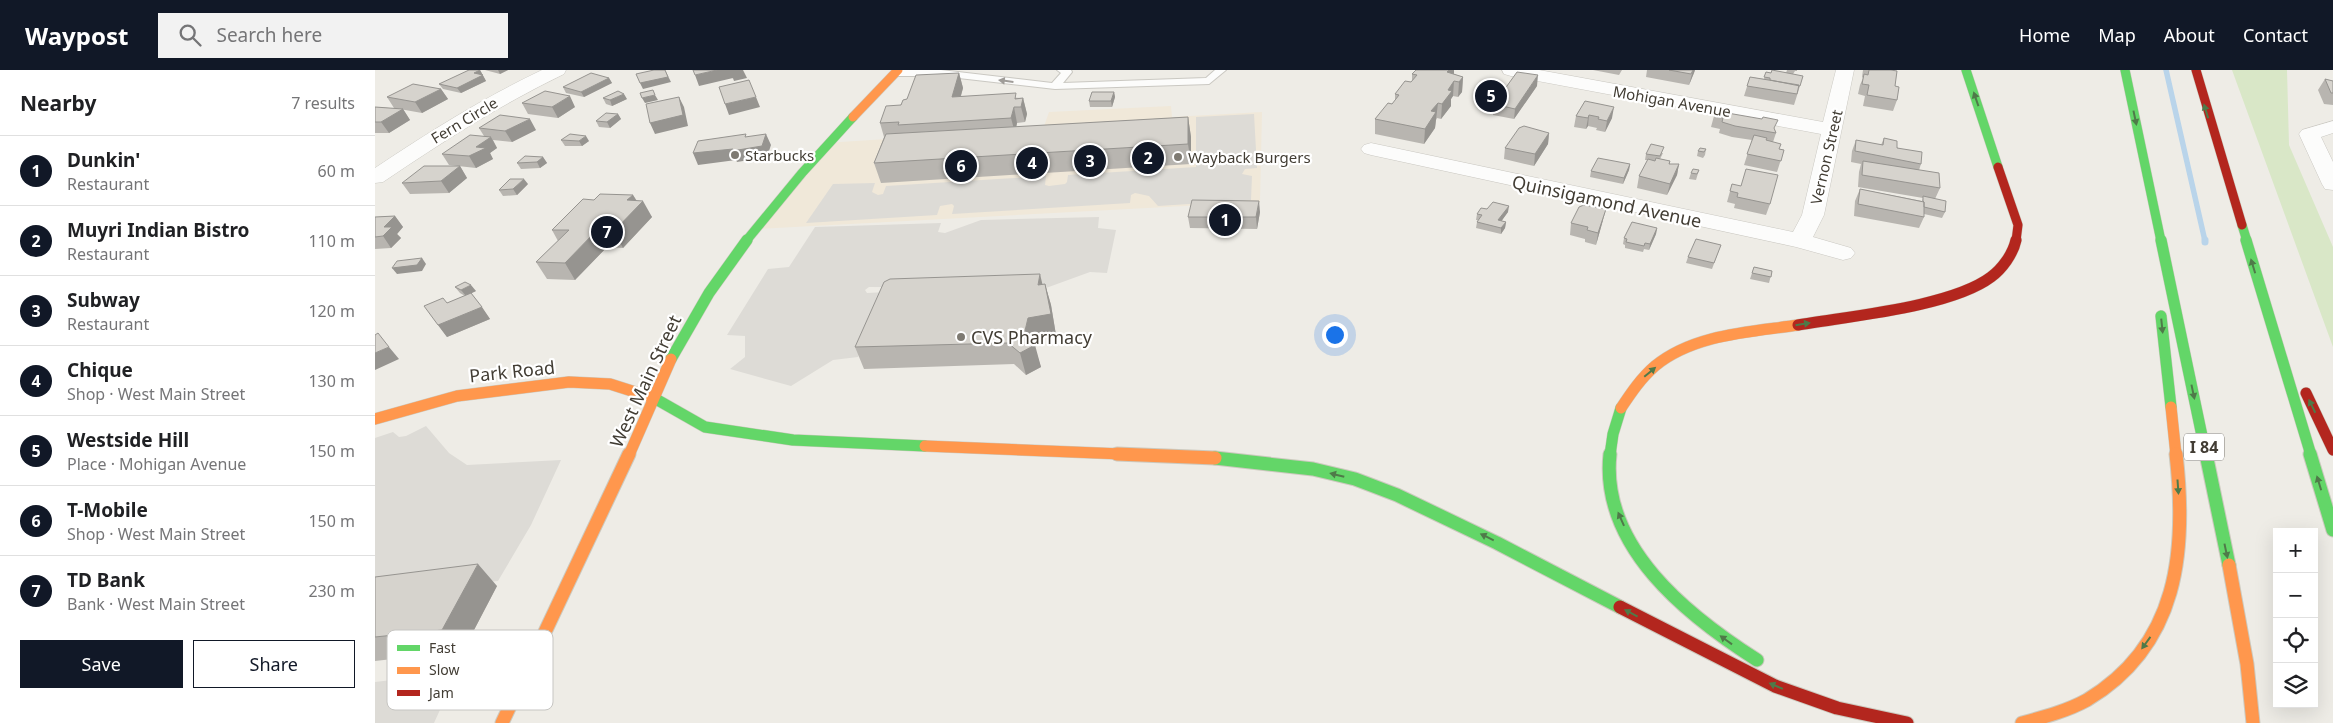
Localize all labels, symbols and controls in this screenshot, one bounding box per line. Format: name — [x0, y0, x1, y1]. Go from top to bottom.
search box — [158, 13, 508, 58]
text: Waypost — [25, 19, 128, 52]
icon: search — [176, 21, 204, 49]
text: Search here — [216, 22, 322, 48]
text: Home — [2019, 23, 2070, 47]
text: Map — [2098, 23, 2136, 47]
text: About — [2164, 23, 2215, 47]
text: Contact — [2243, 23, 2308, 47]
one-way arrow — [998, 77, 1014, 85]
pin: 5 — [1475, 77, 1507, 115]
street label: Mohigan Avenue — [1612, 81, 1732, 121]
text: Nearby — [20, 89, 96, 117]
one-way arrow — [1972, 91, 1980, 106]
text: 7 results — [291, 92, 355, 114]
street label: Fern Circle — [427, 92, 501, 148]
one-way arrow — [2202, 103, 2210, 118]
street label: Vernon Street — [1805, 107, 1847, 206]
one-way arrow — [2132, 110, 2140, 126]
pin: 2 — [1132, 139, 1164, 177]
pin: 3 — [1074, 142, 1106, 180]
pin: 4 — [1016, 144, 1048, 182]
place label: Starbucks — [745, 145, 814, 165]
text: Dunkin' — [67, 147, 140, 173]
pin: 6 — [945, 147, 977, 185]
place label: Wayback Burgers — [1188, 147, 1311, 167]
marker: Starbucks — [729, 149, 741, 161]
marker: Wayback Burgers — [1172, 151, 1184, 163]
text: 1 — [31, 160, 41, 182]
text: 60 m — [318, 160, 355, 182]
street label: Quinsigamond Avenue — [1510, 169, 1704, 233]
text: Restaurant — [67, 173, 149, 195]
pin: 1 — [1209, 201, 1241, 239]
pin: 7 — [591, 213, 623, 251]
text: Muyri Indian Bistro — [67, 217, 249, 243]
text: 2 — [31, 230, 41, 252]
text: 110 m — [308, 230, 355, 252]
text: Restaurant — [67, 243, 149, 265]
one-way arrow — [2249, 259, 2257, 274]
text: Subway — [67, 287, 140, 313]
text: 3 — [31, 300, 41, 322]
text: 120 m — [308, 300, 355, 322]
street label: West Main Street — [604, 310, 686, 451]
text: Restaurant — [67, 313, 149, 335]
one-way arrow — [2159, 318, 2167, 334]
one-way arrow — [1795, 320, 1811, 328]
your location — [1322, 322, 1348, 348]
place label: CVS Pharmacy — [971, 325, 1093, 349]
marker: CVS Pharmacy — [955, 331, 967, 343]
street label: Park Road — [468, 355, 556, 387]
text: Chique — [67, 357, 133, 383]
one-way arrow — [1644, 366, 1657, 377]
text: 4 — [31, 370, 41, 392]
text: 130 m — [308, 370, 355, 392]
text: Shop · West Main Street — [67, 383, 245, 405]
one-way arrow — [2189, 384, 2197, 399]
one-way arrow — [2308, 399, 2316, 413]
text: Westside Hill — [67, 427, 189, 453]
road number: I 84 — [2184, 434, 2224, 461]
text: 5 — [31, 440, 41, 462]
text: 150 m — [308, 440, 355, 462]
text: Place · Mohigan Avenue — [67, 453, 246, 475]
one-way arrow — [1330, 470, 1345, 478]
one-way arrow — [2314, 475, 2322, 490]
one-way arrow — [2175, 479, 2183, 495]
text: T-Mobile — [67, 497, 148, 523]
text: 6 — [31, 510, 41, 532]
text: 150 m — [308, 510, 355, 532]
one-way arrow — [1617, 512, 1625, 526]
text: Shop · West Main Street — [67, 523, 245, 545]
map controls — [2273, 528, 2318, 708]
button: + — [2273, 528, 2318, 573]
one-way arrow — [1480, 533, 1494, 541]
one-way arrow — [2222, 543, 2230, 558]
text: TD Bank — [67, 567, 145, 593]
button: − — [2273, 573, 2318, 618]
text: 7 — [31, 580, 41, 602]
text: 230 m — [308, 580, 355, 602]
text: Bank · West Main Street — [67, 593, 245, 615]
one-way arrow — [1624, 608, 1638, 617]
button: locate — [2273, 618, 2318, 663]
legend — [387, 630, 553, 710]
one-way arrow — [1719, 635, 1733, 645]
one-way arrow — [2141, 636, 2151, 650]
text: Fast — [429, 638, 456, 657]
button: Save — [20, 640, 183, 688]
button: Share — [193, 640, 355, 688]
text: Slow — [429, 660, 460, 679]
button: layers — [2273, 663, 2318, 708]
one-way arrow — [1769, 681, 1783, 689]
text: Jam — [427, 683, 454, 702]

